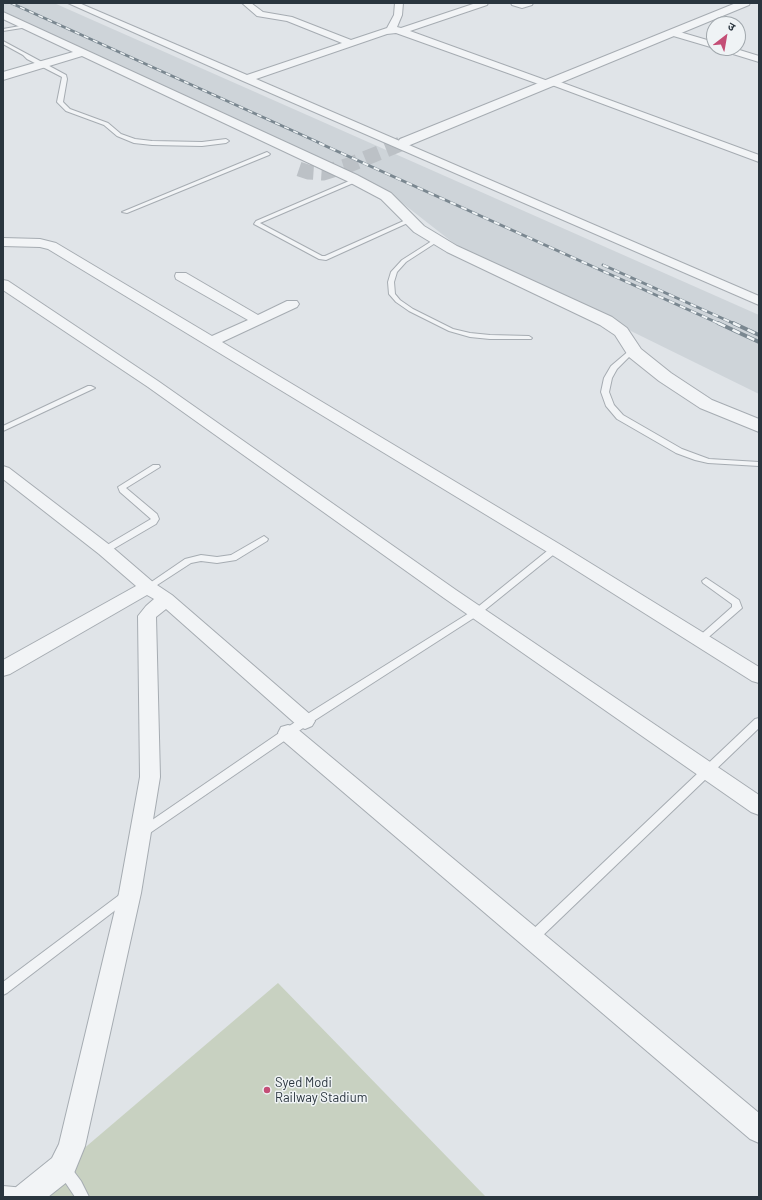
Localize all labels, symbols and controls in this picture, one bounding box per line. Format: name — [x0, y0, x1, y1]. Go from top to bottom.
north arrow — [706, 16, 746, 56]
text: उ — [726, 19, 738, 33]
place label: Syed Modi Railway Stadium — [275, 1075, 367, 1106]
marker: Syed Modi Railway Stadium — [262, 1085, 272, 1095]

